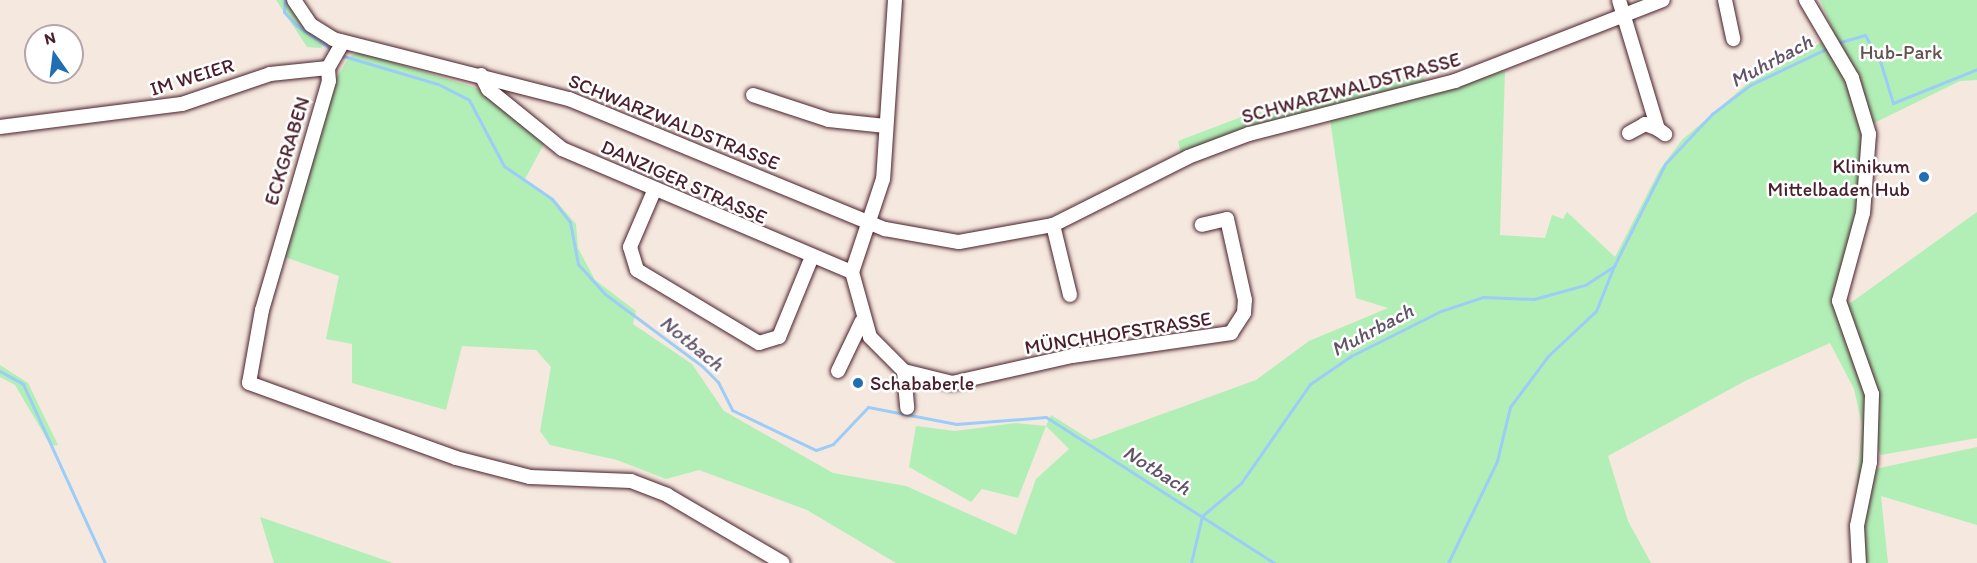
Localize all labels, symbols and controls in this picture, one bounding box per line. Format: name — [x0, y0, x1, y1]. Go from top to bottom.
north arrow — [24, 24, 84, 84]
text: N — [42, 27, 58, 49]
water label: Muhrbach — [1726, 29, 1816, 93]
park label: Hub-Park — [1860, 40, 1942, 64]
street label: SCHWARZWALDSTRASSE — [1239, 47, 1463, 129]
street label: IM WEIER — [148, 53, 236, 101]
street label: SCHWARZWALDSTRASSE — [565, 69, 783, 175]
street label: ECKGRABEN — [259, 94, 315, 208]
street label: DANZIGER STRASSE — [597, 135, 771, 229]
place label: Klinikum Mittelbaden Hub — [1767, 154, 1910, 201]
marker: Klinikum Mittelbaden Hub — [1915, 168, 1933, 186]
water label: Muhrbach — [1327, 298, 1417, 362]
street label: MÜNCHHOFSTRASSE — [1023, 306, 1213, 360]
water label: Notbach — [655, 310, 729, 376]
place label: Schababerle — [870, 371, 974, 395]
marker: Schababerle — [851, 376, 865, 390]
water label: Notbach — [1118, 439, 1196, 501]

